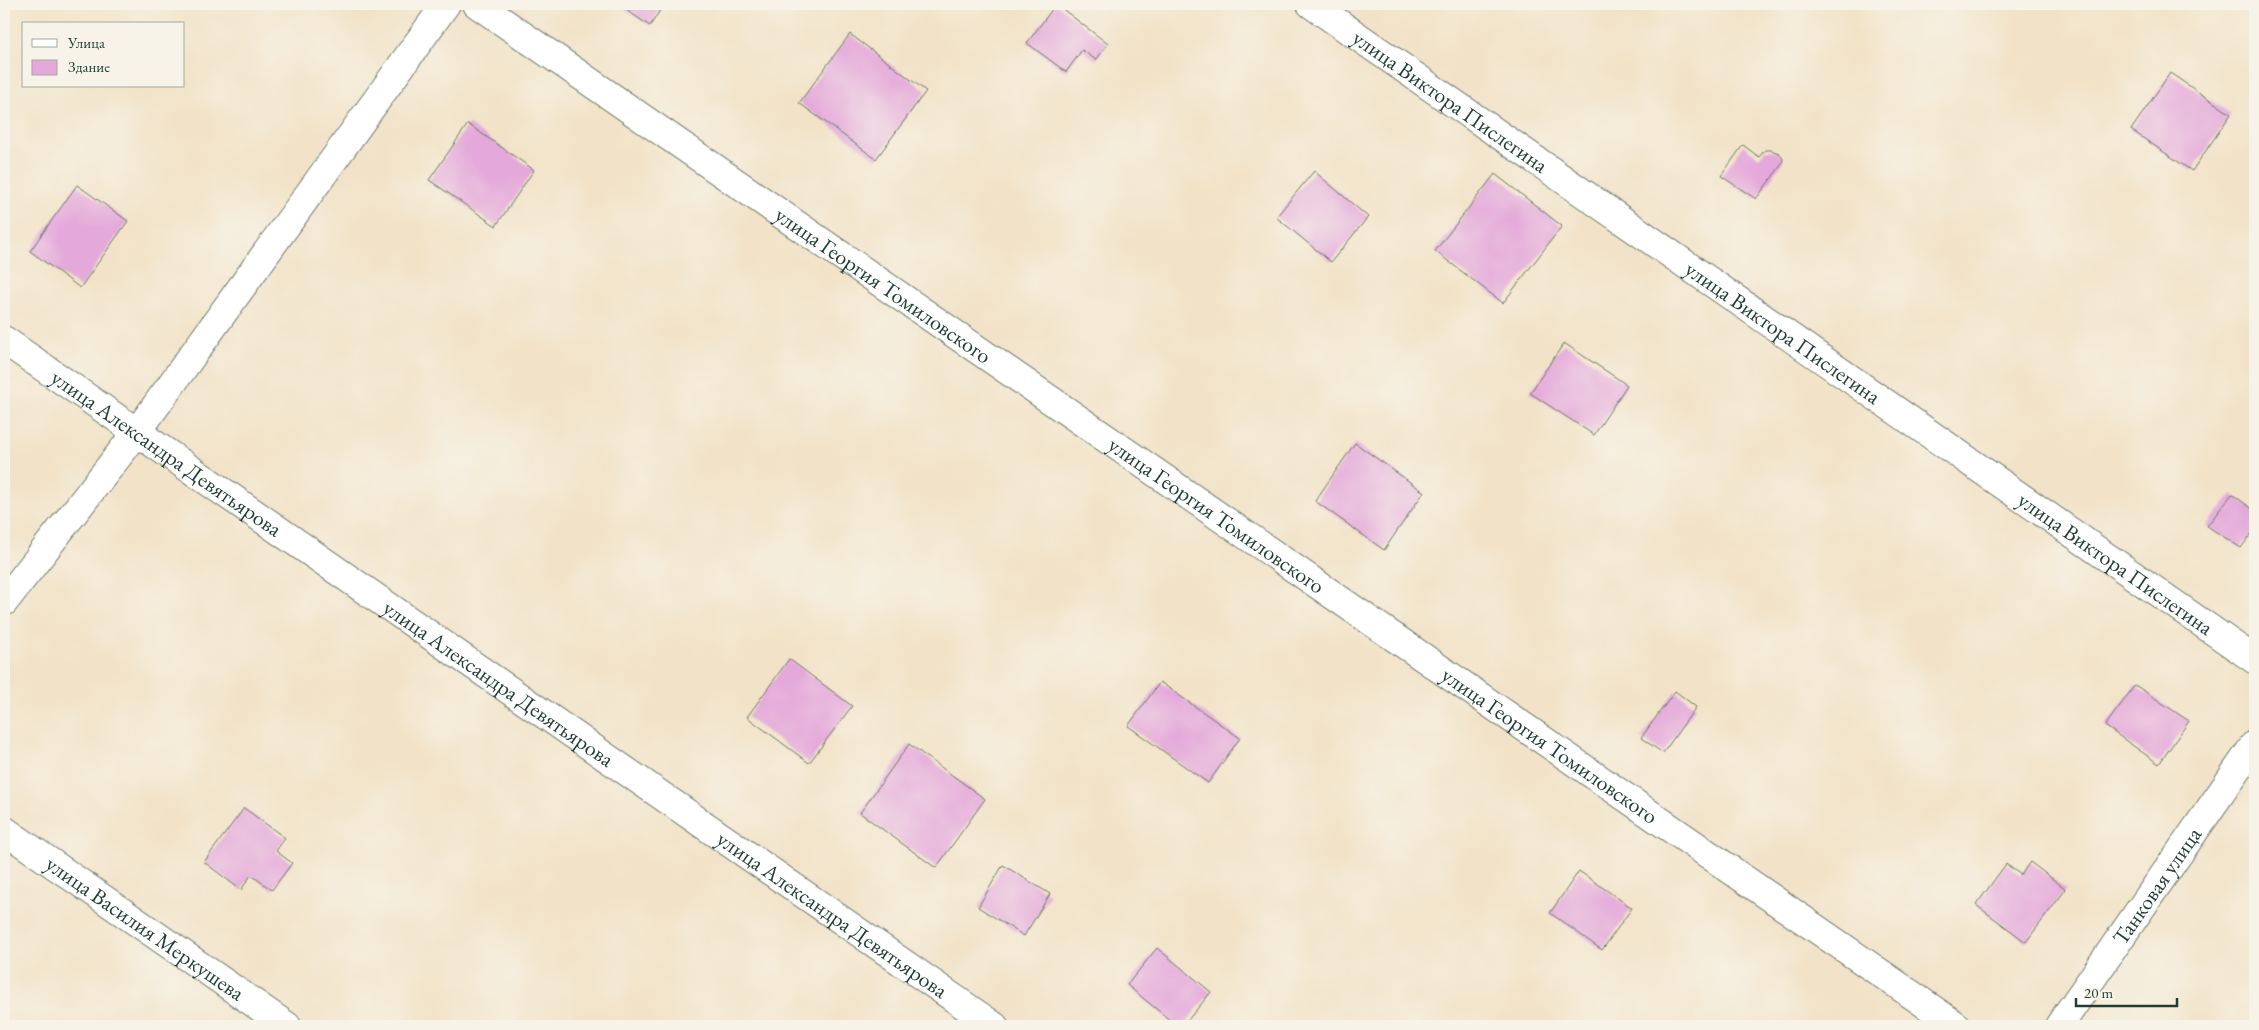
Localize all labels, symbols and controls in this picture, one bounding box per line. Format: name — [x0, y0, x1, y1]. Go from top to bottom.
legend — [22, 22, 185, 88]
street label: улица Виктора Пислегина — [1347, 23, 1554, 180]
text: Улица — [67, 33, 105, 52]
text: Здание — [68, 57, 110, 76]
street label: улица Георгия Томиловского — [769, 200, 997, 370]
street label: улица Виктора Пислегина — [1679, 254, 1887, 411]
street label: улица Александра Девятьярова — [45, 363, 288, 543]
street label: улица Георгия Томиловского — [1102, 430, 1331, 600]
street label: улица Виктора Пислегина — [2012, 486, 2219, 642]
street label: улица Александра Девятьярова — [377, 593, 620, 774]
street label: улица Георгия Томиловского — [1436, 660, 1664, 830]
street label: Танковая улица — [2106, 821, 2208, 951]
street label: улица Александра Девятьярова — [711, 824, 954, 1005]
street label: улица Василия Меркушева — [40, 849, 250, 1007]
scale bar — [2076, 975, 2178, 1007]
text: 20 m — [2084, 983, 2113, 1002]

